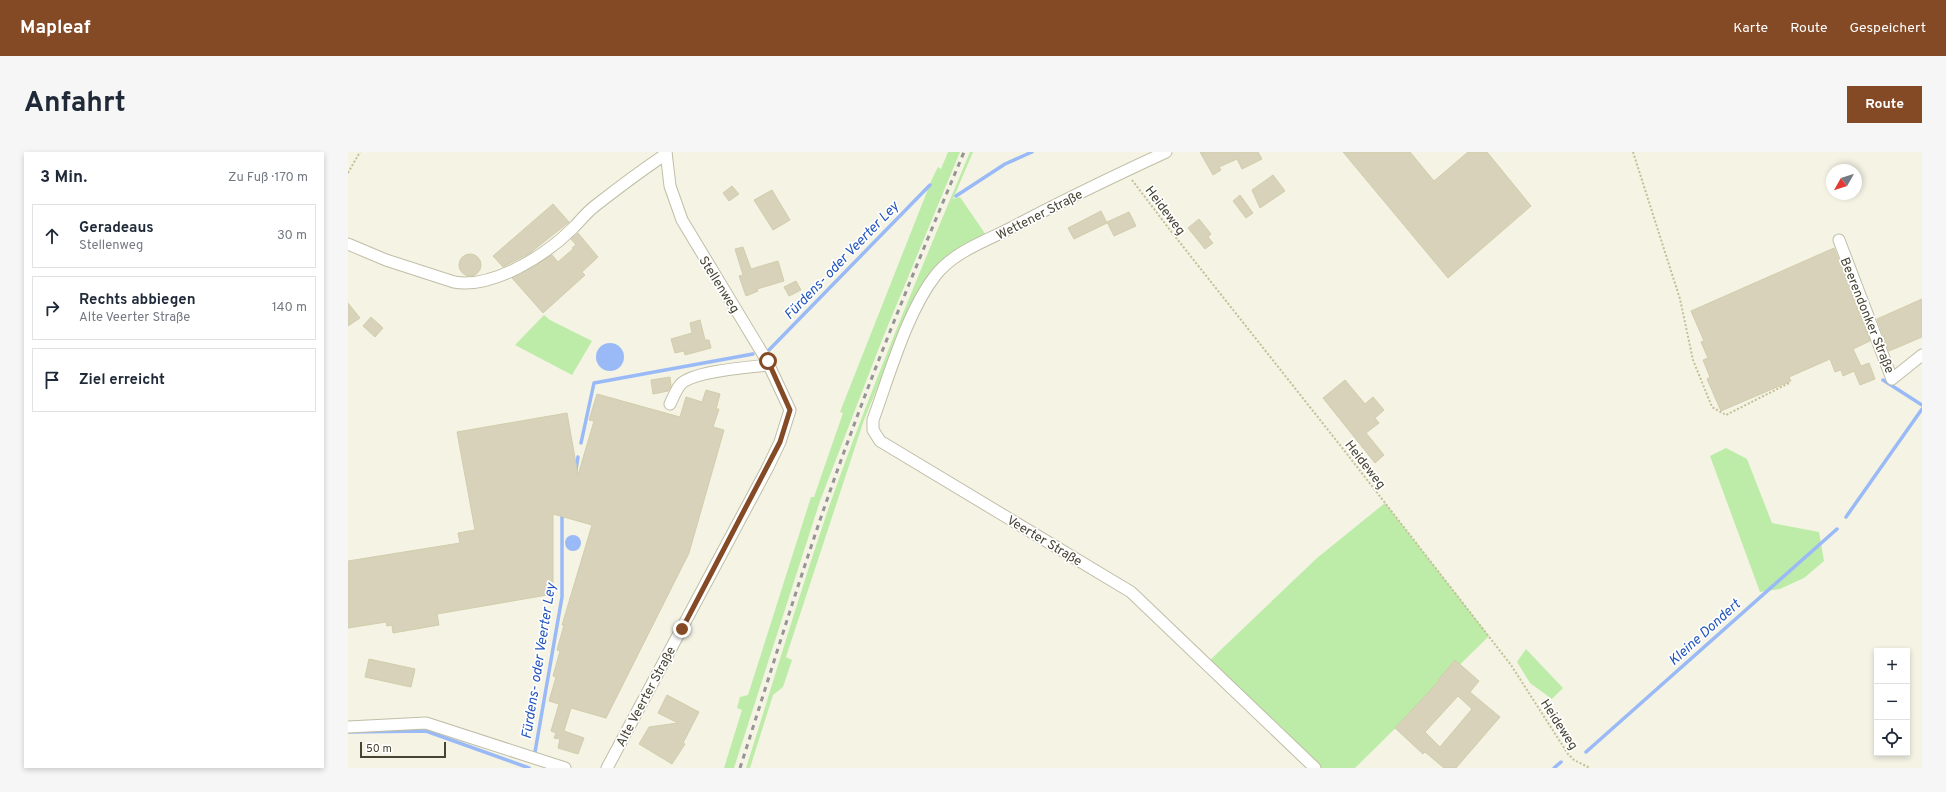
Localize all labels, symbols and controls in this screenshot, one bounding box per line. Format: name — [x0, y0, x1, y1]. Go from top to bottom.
text: Mapleaf — [20, 16, 91, 40]
text: Karte — [1733, 20, 1768, 37]
text: Route — [1790, 20, 1827, 37]
text: Gespeichert — [1849, 20, 1926, 37]
text: Anfahrt — [24, 86, 126, 122]
button: Route — [1847, 86, 1922, 123]
north arrow — [1826, 164, 1862, 200]
text: 3 Min. — [40, 167, 87, 189]
text: Zu Fuß · 170 m — [228, 170, 308, 186]
street label: Heideweg — [1141, 184, 1188, 239]
street label: Wettener Straße — [994, 187, 1086, 244]
water label: Fürdens- oder Veerter Ley — [781, 198, 904, 324]
text: Geradeaus — [79, 219, 154, 238]
icon: ahead — [41, 225, 63, 247]
text: 30 m — [277, 228, 307, 244]
text: Stellenweg — [79, 238, 143, 254]
street label: Stellenweg — [694, 254, 742, 317]
street label: Beerendonker Straße — [1836, 255, 1897, 376]
text: Rechts abbiegen — [79, 291, 196, 310]
icon: right — [41, 297, 63, 319]
text: 140 m — [272, 300, 307, 316]
text: Alte Veerter Straße — [79, 310, 190, 326]
route start — [759, 352, 777, 370]
icon: arrive — [41, 369, 63, 391]
text: Ziel erreicht — [79, 371, 165, 390]
street label: Heideweg — [1340, 438, 1388, 493]
street label: Veerter Straße — [1004, 513, 1084, 570]
water label: Fürdens- oder Veerter Ley — [519, 581, 560, 740]
water label: Kleine Dondert — [1666, 596, 1745, 670]
route end — [673, 620, 691, 638]
street label: Alte Veerter Straße — [614, 644, 680, 750]
map controls — [1874, 648, 1910, 756]
button: + — [1874, 648, 1910, 684]
button: − — [1874, 684, 1910, 720]
street label: Heideweg — [1536, 697, 1581, 753]
button: locate — [1874, 720, 1910, 756]
scale bar — [360, 740, 446, 759]
text: 50 m — [366, 742, 392, 756]

